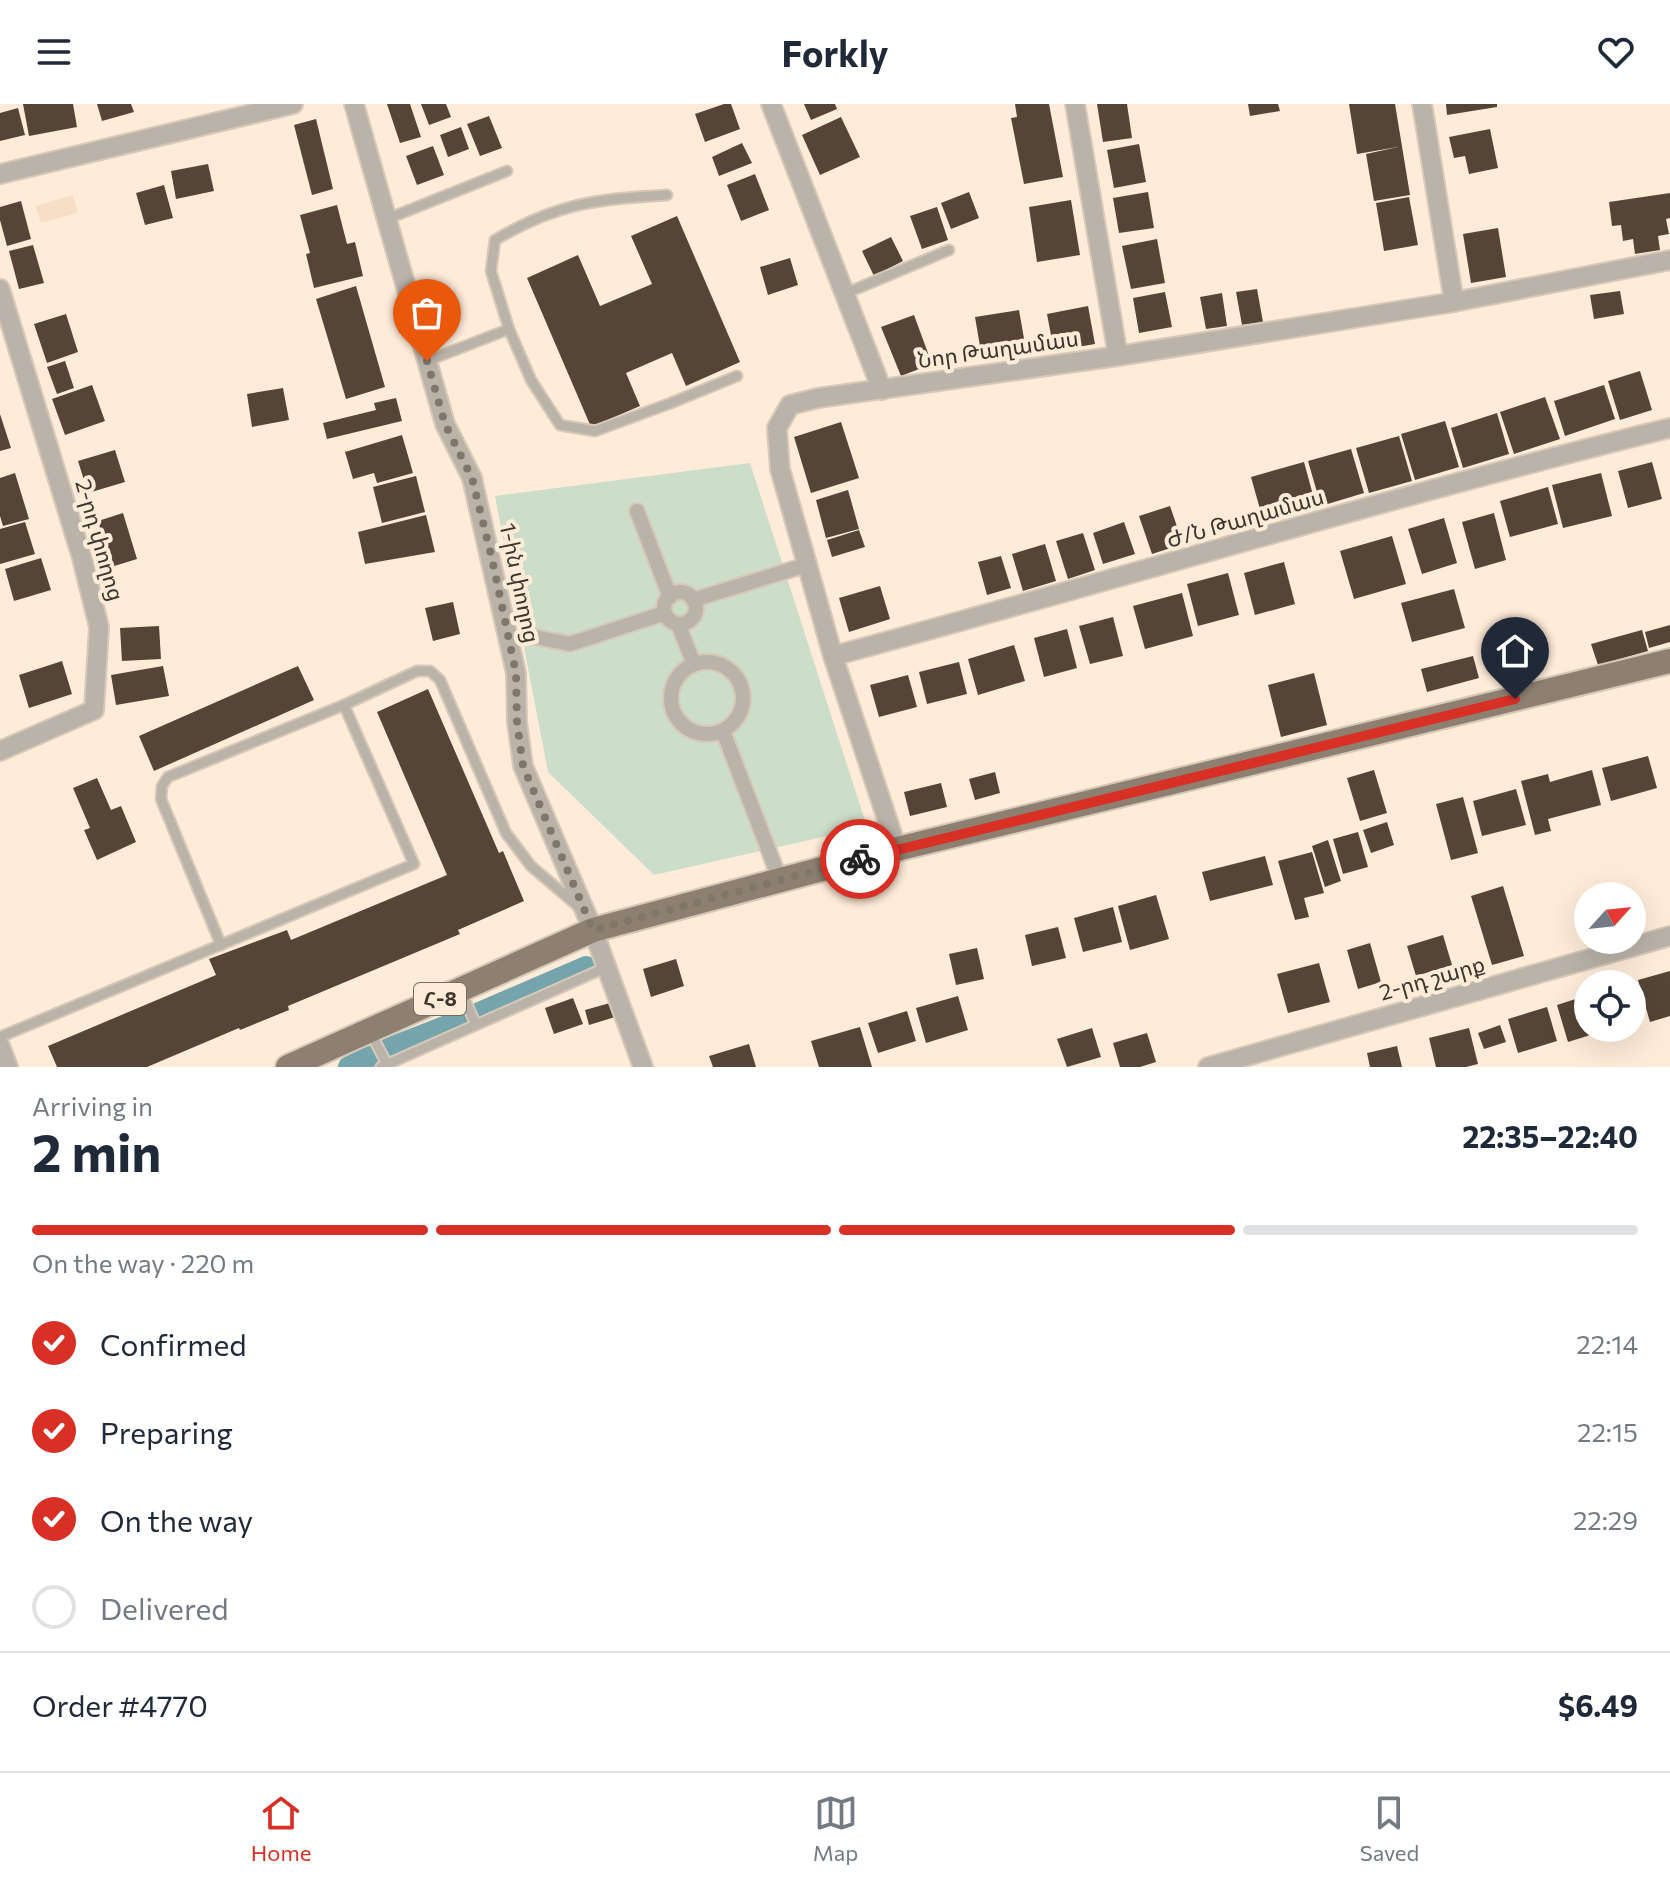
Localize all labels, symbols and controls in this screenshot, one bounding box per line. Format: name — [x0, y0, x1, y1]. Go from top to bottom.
icon: menu — [32, 30, 76, 74]
text: Forkly — [782, 30, 888, 74]
icon: heart — [1594, 30, 1638, 74]
pin — [393, 279, 461, 361]
icon: bag — [405, 291, 449, 335]
street label: Նոր Թաղամաս — [916, 324, 1080, 373]
street label: 2-րդ փողոց — [70, 476, 131, 604]
street label: Ժ/Ն Թաղամաս — [1163, 482, 1327, 553]
street label: 1-ին փողոց — [495, 521, 546, 645]
pin — [1481, 617, 1549, 699]
icon: home — [1493, 629, 1537, 673]
courier — [820, 819, 900, 899]
icon: bike — [838, 837, 882, 881]
north arrow — [1574, 882, 1646, 954]
map controls — [1574, 882, 1646, 1042]
street label: 2-րդ շարք — [1376, 950, 1488, 1005]
button: locate — [1574, 970, 1646, 1042]
road number: Հ-8 — [414, 983, 466, 1015]
text: Arriving in — [32, 1090, 153, 1121]
text: 22:35–22:40 — [1462, 1117, 1638, 1154]
text: 2 min — [32, 1119, 161, 1183]
text: On the way · 220 m — [32, 1247, 254, 1278]
icon: check — [32, 1321, 76, 1365]
text: Confirmed — [100, 1325, 247, 1362]
text: 22:14 — [1576, 1328, 1638, 1359]
icon: check — [32, 1409, 76, 1453]
text: Preparing — [100, 1413, 233, 1450]
text: 22:15 — [1577, 1416, 1638, 1447]
icon: check — [32, 1497, 76, 1541]
text: On the way — [100, 1501, 253, 1538]
text: 22:29 — [1573, 1504, 1638, 1535]
text: Delivered — [100, 1589, 229, 1626]
text: Order #4770 — [32, 1686, 208, 1723]
text: $6.49 — [1558, 1686, 1638, 1723]
tab: Home — [251, 1791, 311, 1866]
tab: Map — [813, 1791, 858, 1866]
tab: Saved — [1360, 1791, 1419, 1866]

